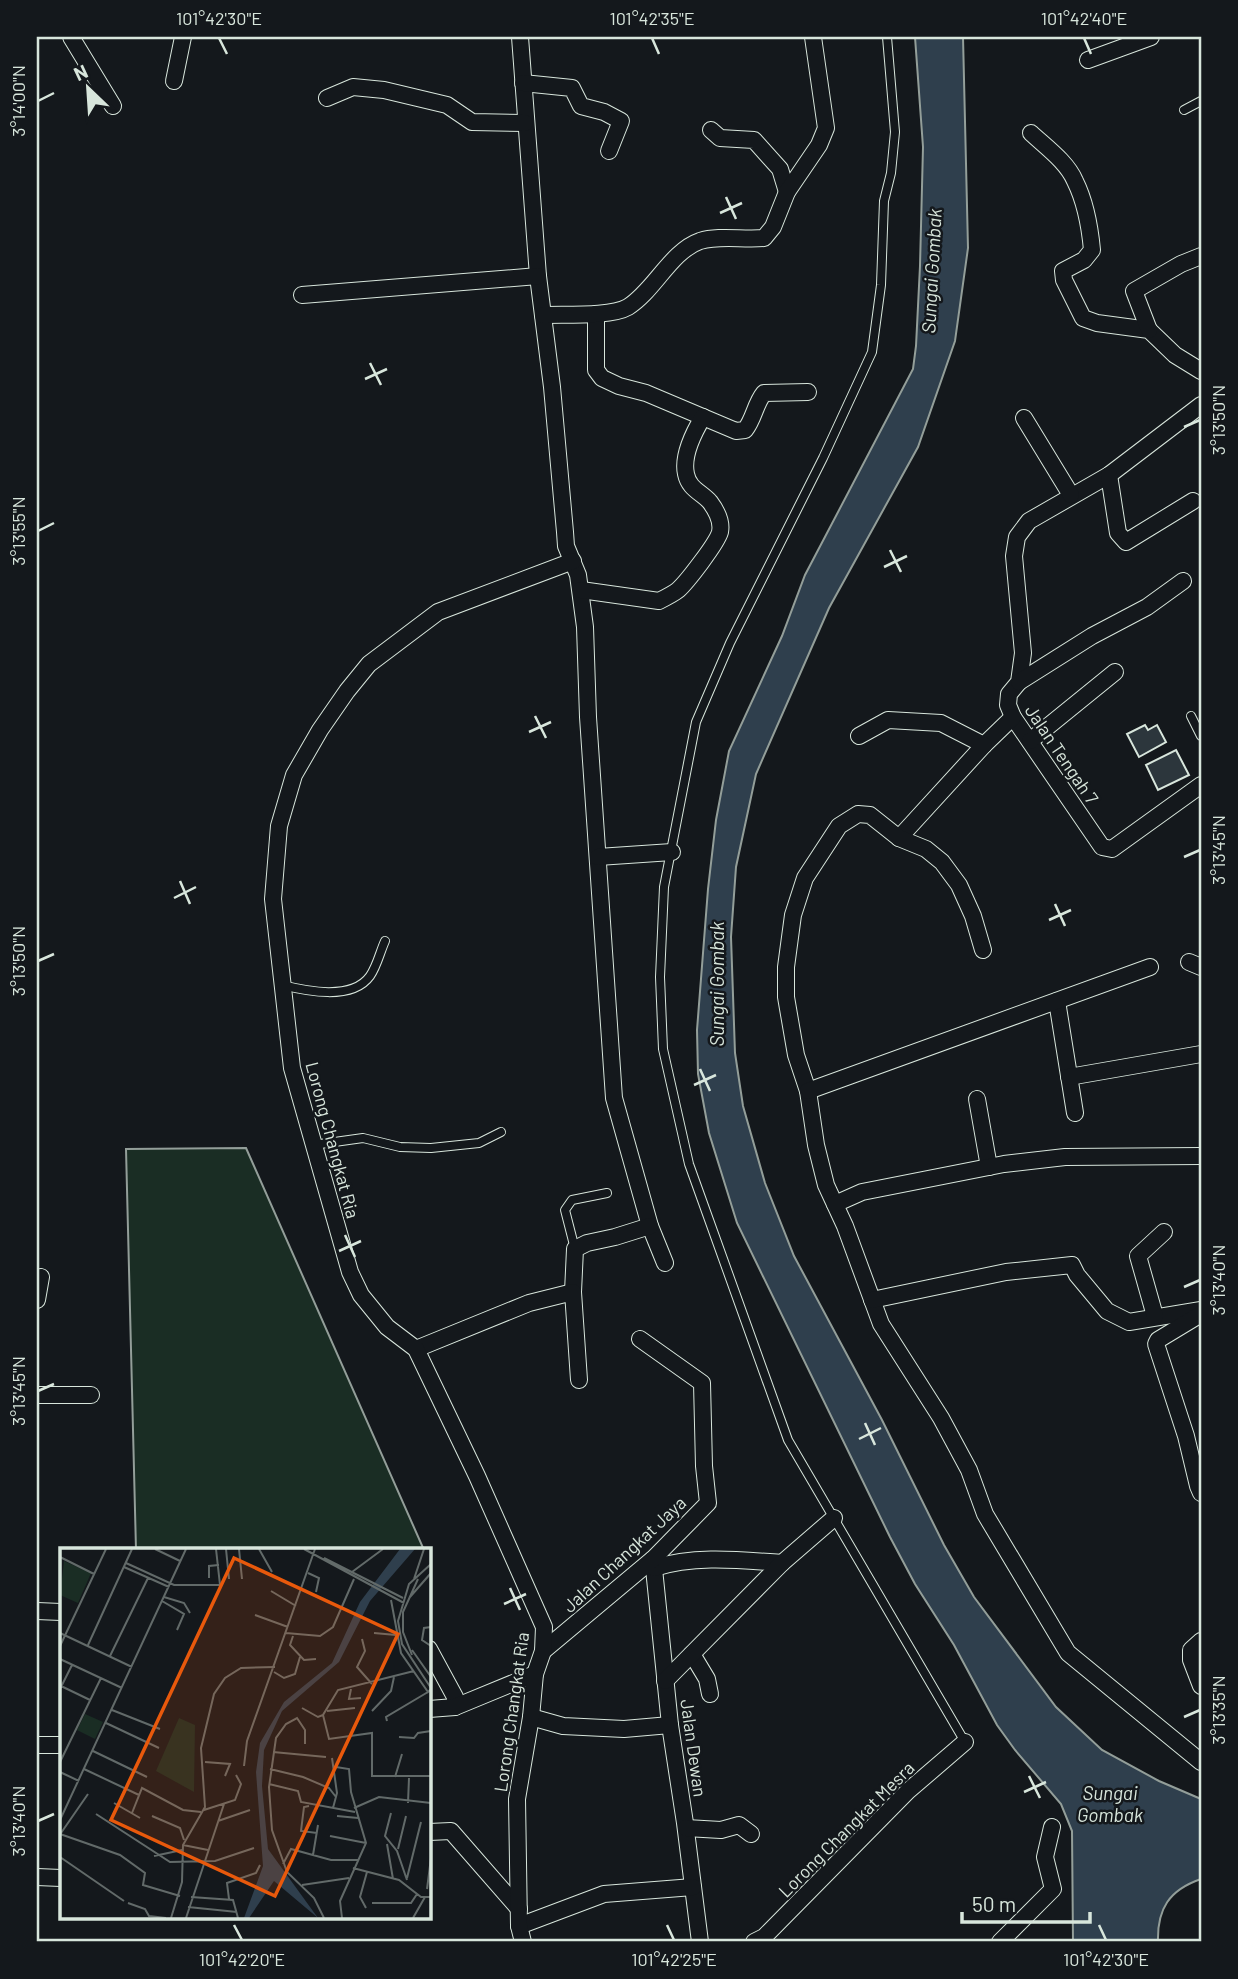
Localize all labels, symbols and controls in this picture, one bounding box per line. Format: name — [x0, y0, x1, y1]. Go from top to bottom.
text: 101°42'30"E — [176, 7, 262, 29]
text: 101°42'35"E — [609, 7, 695, 29]
text: 101°42'40"E — [1041, 7, 1127, 29]
north arrow — [52, 52, 122, 122]
text: N — [70, 59, 91, 85]
text: 3°14'00"N — [7, 65, 29, 137]
water label: Sungai Gombak — [916, 207, 946, 334]
text: 3°13'50"N — [1207, 385, 1229, 455]
text: 3°13'55"N — [7, 496, 29, 566]
street label: Jalan Tengah 7 — [1021, 700, 1104, 808]
text: 3°13'45"N — [1207, 815, 1229, 885]
water label: Sungai Gombak — [705, 921, 728, 1046]
text: 3°13'50"N — [7, 926, 29, 996]
street label: Lorong Changkat Ria — [301, 1059, 365, 1221]
text: 3°13'40"N — [1207, 1245, 1229, 1315]
text: 3°13'45"N — [7, 1356, 29, 1426]
street label: Jalan Changkat Jaya — [558, 1491, 690, 1617]
inset map — [60, 1548, 430, 1920]
street label: Lorong Changkat Ria — [489, 1631, 533, 1793]
text: 3°13'35"N — [1207, 1675, 1229, 1745]
street label: Jalan Dewan — [676, 1698, 712, 1798]
street label: Lorong Changkat Mesra — [773, 1756, 919, 1902]
water label: Sungai Gombak — [1077, 1781, 1144, 1826]
text: 3°13'40"N — [7, 1786, 29, 1856]
scale bar — [962, 1881, 1089, 1925]
text: 50 m — [972, 1891, 1016, 1916]
text: 101°42'20"E — [199, 1948, 285, 1970]
text: 101°42'25"E — [631, 1948, 717, 1970]
text: 101°42'30"E — [1063, 1948, 1149, 1970]

